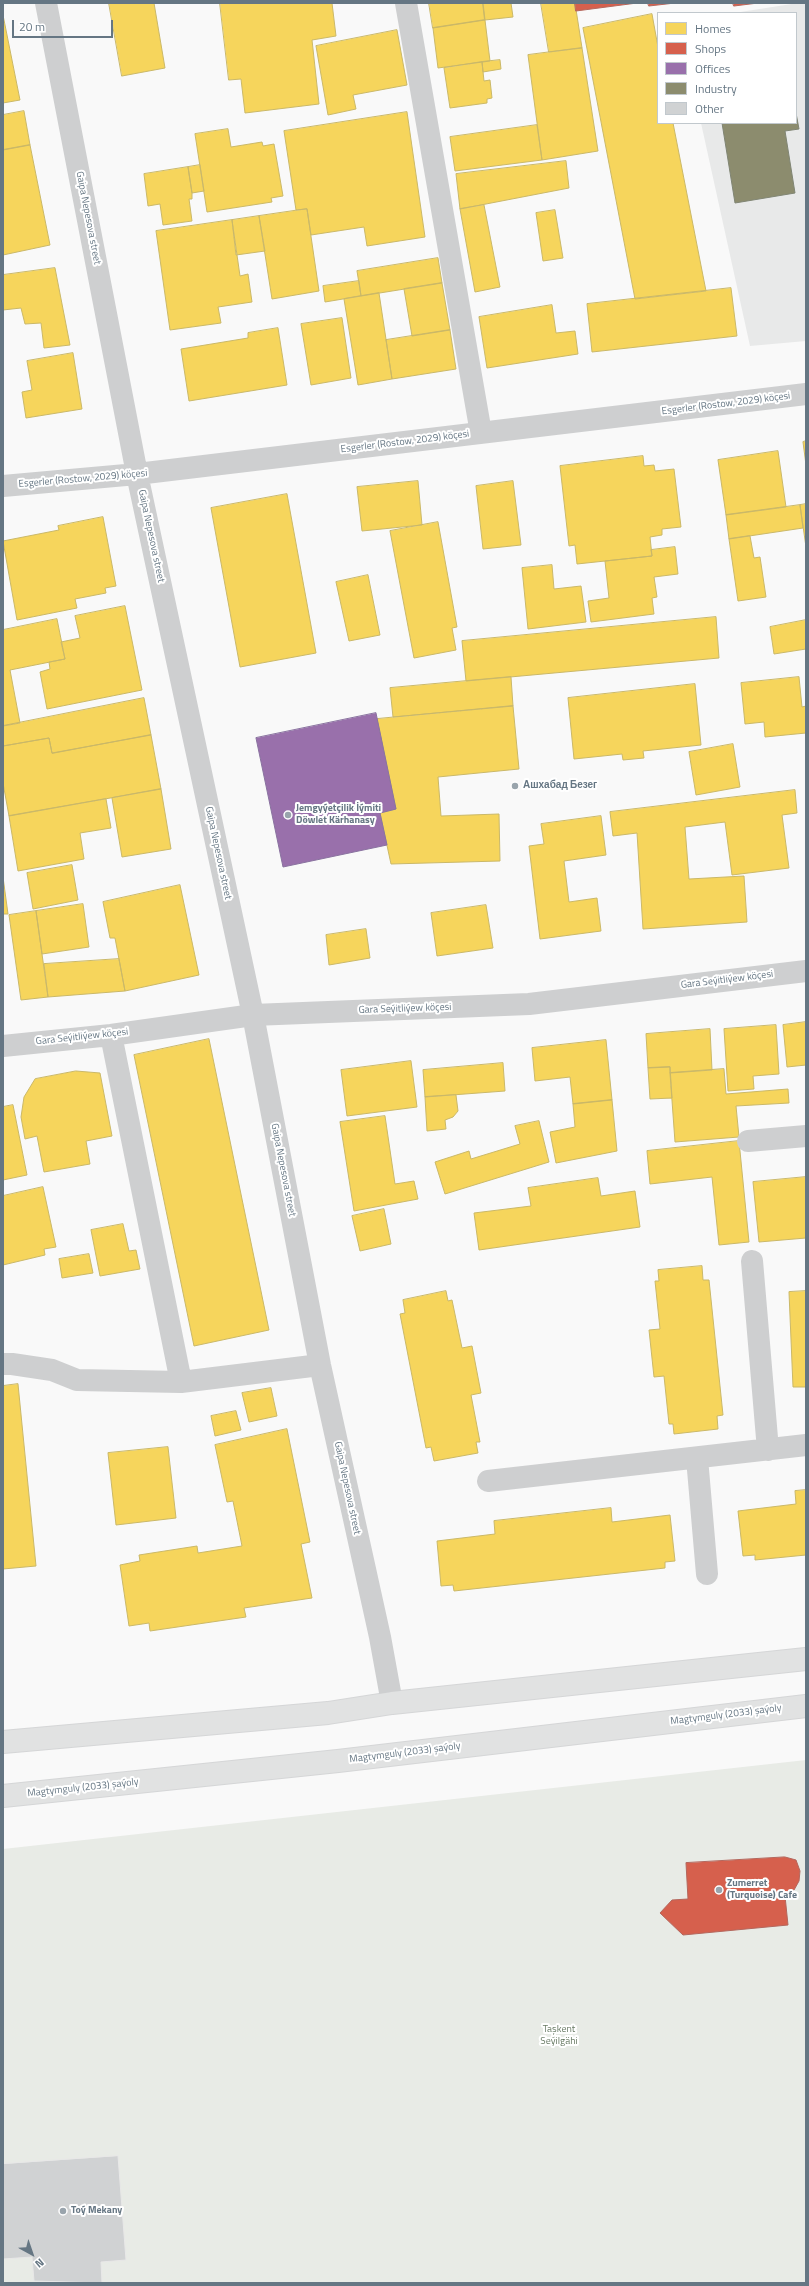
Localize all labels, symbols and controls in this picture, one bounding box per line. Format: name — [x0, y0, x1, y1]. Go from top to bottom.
scale bar — [14, 12, 115, 38]
legend — [657, 12, 797, 124]
text: 20 m — [19, 17, 45, 36]
text: Homes — [695, 19, 731, 38]
text: Shops — [695, 39, 726, 58]
text: Offices — [695, 59, 730, 78]
text: Industry — [695, 79, 737, 98]
text: Other — [695, 99, 724, 118]
street label: Gaipa Nepesova street — [73, 170, 103, 266]
street label: Esgerler (Rostow, 2029) köçesi — [661, 390, 791, 418]
street label: Esgerler (Rostow, 2029) köçesi — [340, 428, 470, 456]
street label: Esgerler (Rostow, 2029) köçesi — [18, 467, 148, 491]
street label: Gaipa Nepesova street — [135, 488, 167, 584]
place label: Ашхабад Безег — [523, 780, 597, 792]
marker: Ашхабад Безег — [510, 781, 520, 791]
place label: Jemgyýetçilik İýmiti Döwlet Kärhanasy — [296, 803, 381, 826]
street label: Gaipa Nepesova street — [202, 805, 234, 901]
marker: Jemgyýetçilik İýmiti Döwlet Kärhanasy — [283, 810, 293, 820]
street label: Gara Seýitliýew köçesi — [680, 968, 774, 992]
street label: Gara Seýitliýew köçesi — [358, 1001, 452, 1017]
street label: Gara Seýitliýew köçesi — [35, 1026, 129, 1048]
street label: Gaipa Nepesova street — [268, 1122, 298, 1218]
street label: Gaipa Nepesova street — [331, 1440, 363, 1536]
street label: Magtymguly (2033) şaýoly — [670, 1702, 782, 1728]
street label: Magtymguly (2033) şaýoly — [349, 1740, 461, 1766]
street label: Magtymguly (2033) şaýoly — [27, 1776, 139, 1800]
place label: Zumerret (Turquoise) Cafe — [727, 1878, 797, 1902]
marker: Zumerret (Turquoise) Cafe — [714, 1885, 724, 1895]
park label: Taşkent Seýilgähi — [540, 2024, 578, 2048]
place label: Toý Mekany — [71, 2205, 122, 2217]
marker: Toý Mekany — [58, 2206, 68, 2216]
north arrow — [12, 2234, 52, 2274]
text: N — [32, 2255, 48, 2272]

